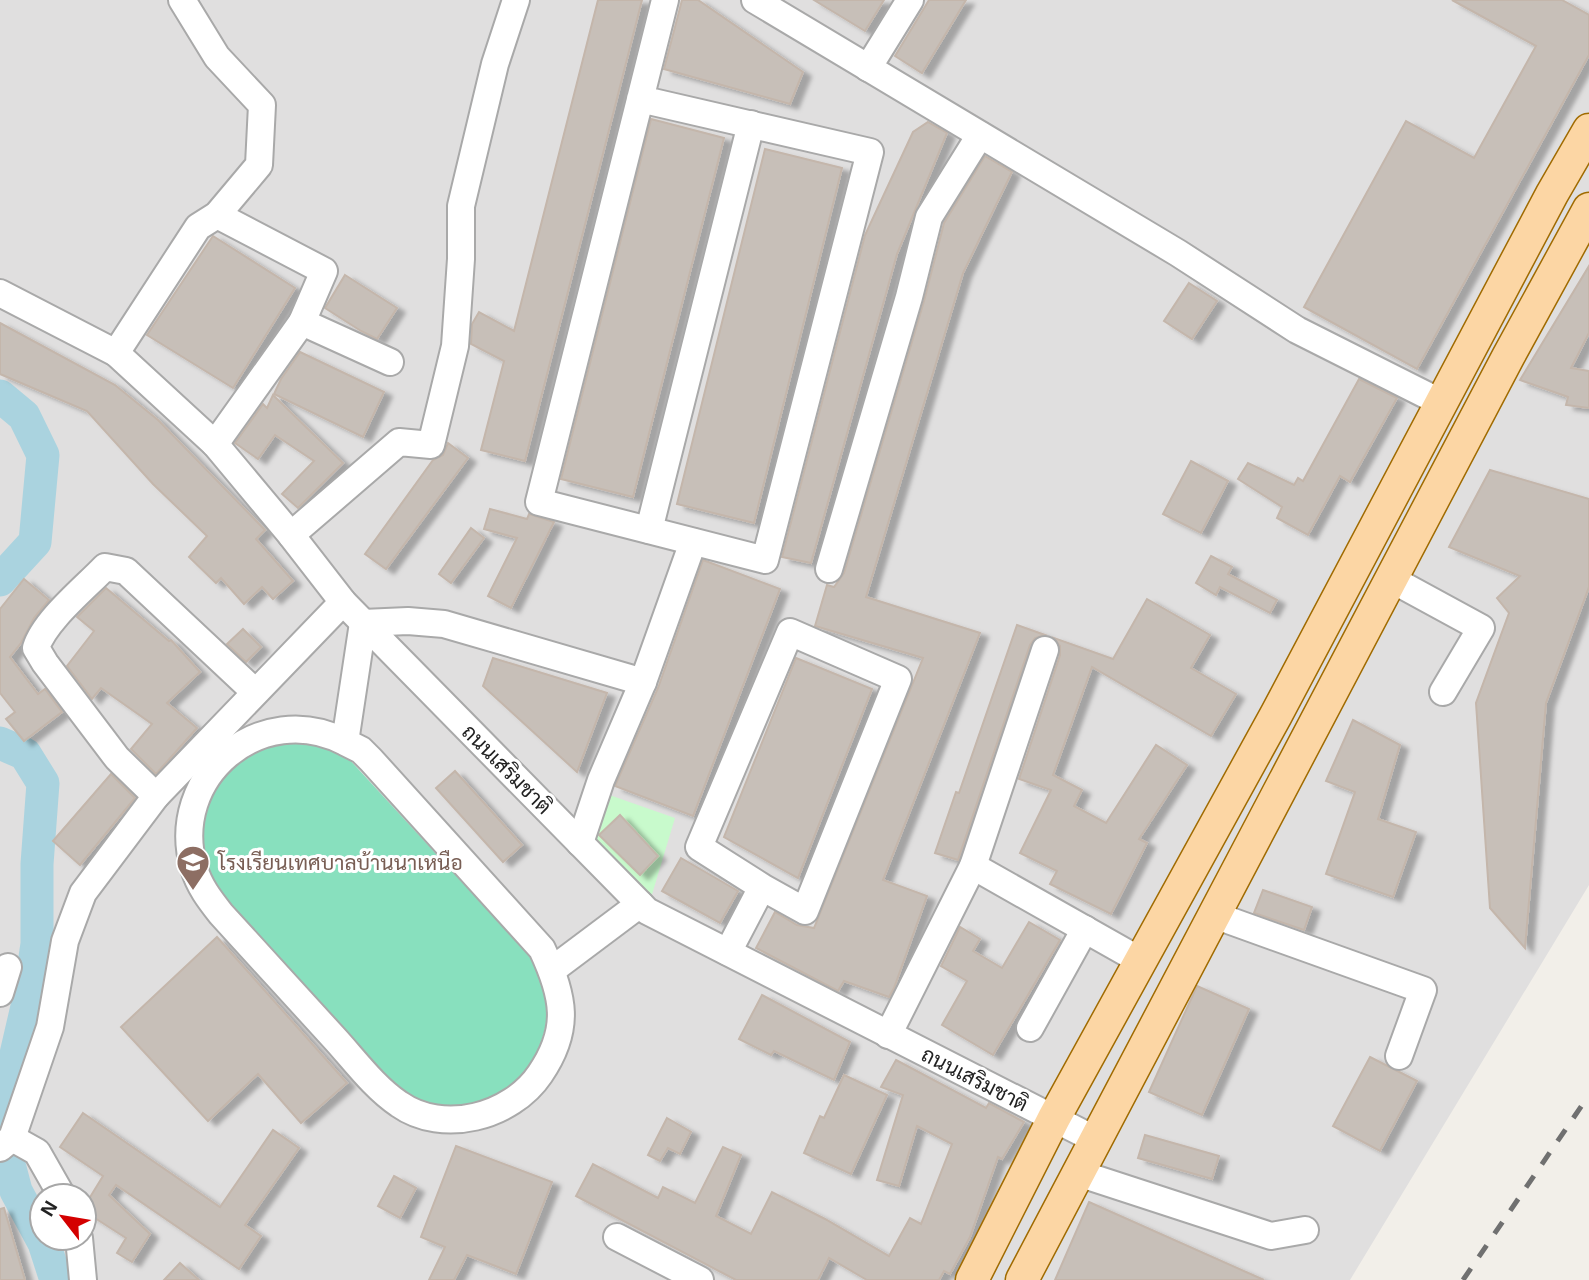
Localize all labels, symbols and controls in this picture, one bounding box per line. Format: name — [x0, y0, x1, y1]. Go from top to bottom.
street label: ถนนเสริมชาติ — [458, 720, 556, 818]
school or university icon: โรงเรียนเทศบาลบ้านนาเหนือ — [174, 843, 212, 892]
place label: โรงเรียนเทศบาลบ้านนาเหนือ — [217, 849, 463, 874]
street label: ถนนเสริมชาติ — [918, 1042, 1032, 1116]
north arrow — [28, 1182, 98, 1252]
text: N — [36, 1197, 61, 1220]

